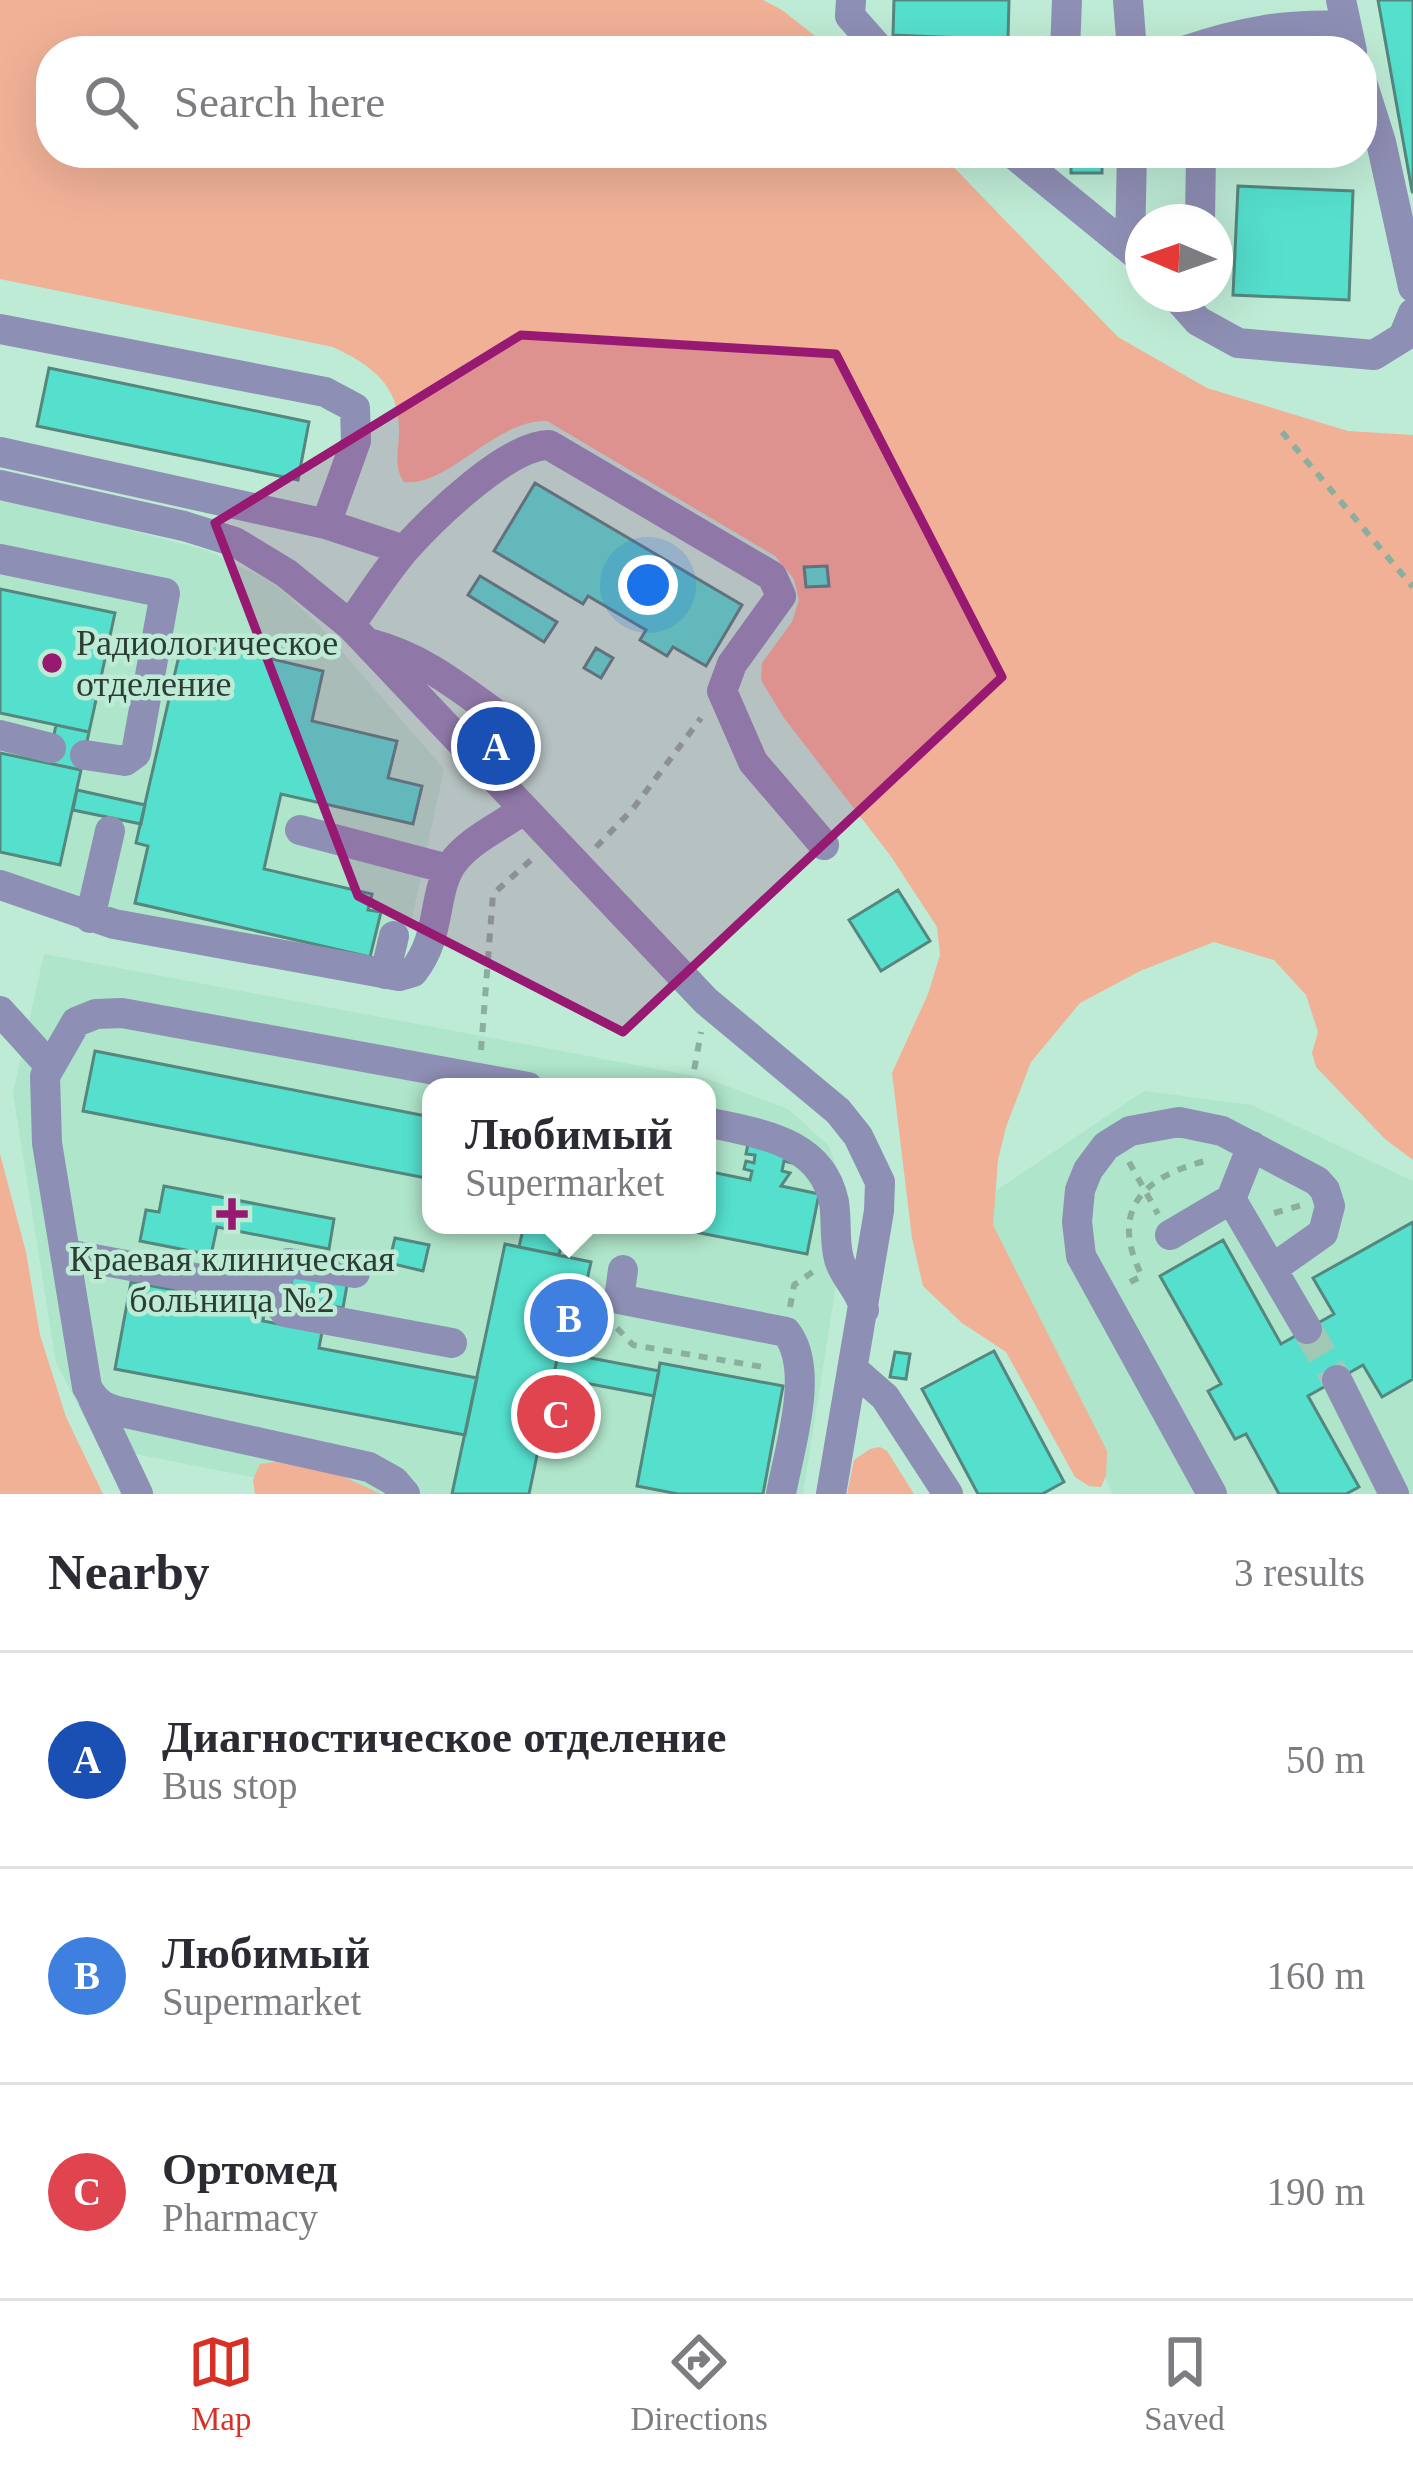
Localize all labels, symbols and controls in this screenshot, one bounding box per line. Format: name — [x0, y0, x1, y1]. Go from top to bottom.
search box — [36, 36, 1377, 168]
icon: search — [78, 69, 144, 135]
text: Search here — [174, 77, 385, 127]
north arrow — [1125, 204, 1233, 312]
your location — [618, 555, 678, 615]
place label: Радиологическое отделение — [76, 623, 338, 704]
marker: Радиологическое отделение — [39, 650, 65, 676]
pin: A — [457, 701, 535, 791]
popup — [422, 1078, 716, 1234]
text: Любимый — [465, 1109, 673, 1159]
text: Supermarket — [465, 1161, 664, 1204]
marker: Краевая клиническая больница №2 — [216, 1198, 248, 1230]
place label: Краевая клиническая больница №2 — [69, 1239, 395, 1320]
pin: B — [530, 1273, 608, 1363]
pin: C — [517, 1369, 595, 1459]
text: Nearby — [48, 1544, 209, 1600]
text: 3 results — [1234, 1551, 1365, 1594]
text: Диагностическое отделение — [162, 1712, 726, 1762]
text: A — [73, 1738, 101, 1781]
text: 50 m — [1286, 1738, 1365, 1781]
text: Bus stop — [162, 1764, 297, 1807]
text: Любимый — [162, 1928, 370, 1978]
text: B — [74, 1954, 100, 1997]
text: 160 m — [1266, 1954, 1365, 1997]
text: Supermarket — [162, 1980, 361, 2023]
text: Ортомед — [162, 2144, 337, 2194]
text: C — [73, 2170, 101, 2213]
text: 190 m — [1266, 2170, 1365, 2213]
text: Pharmacy — [162, 2196, 318, 2239]
tab: Map — [188, 2329, 254, 2438]
tab: Directions — [630, 2329, 768, 2438]
tab: Saved — [1144, 2329, 1225, 2438]

